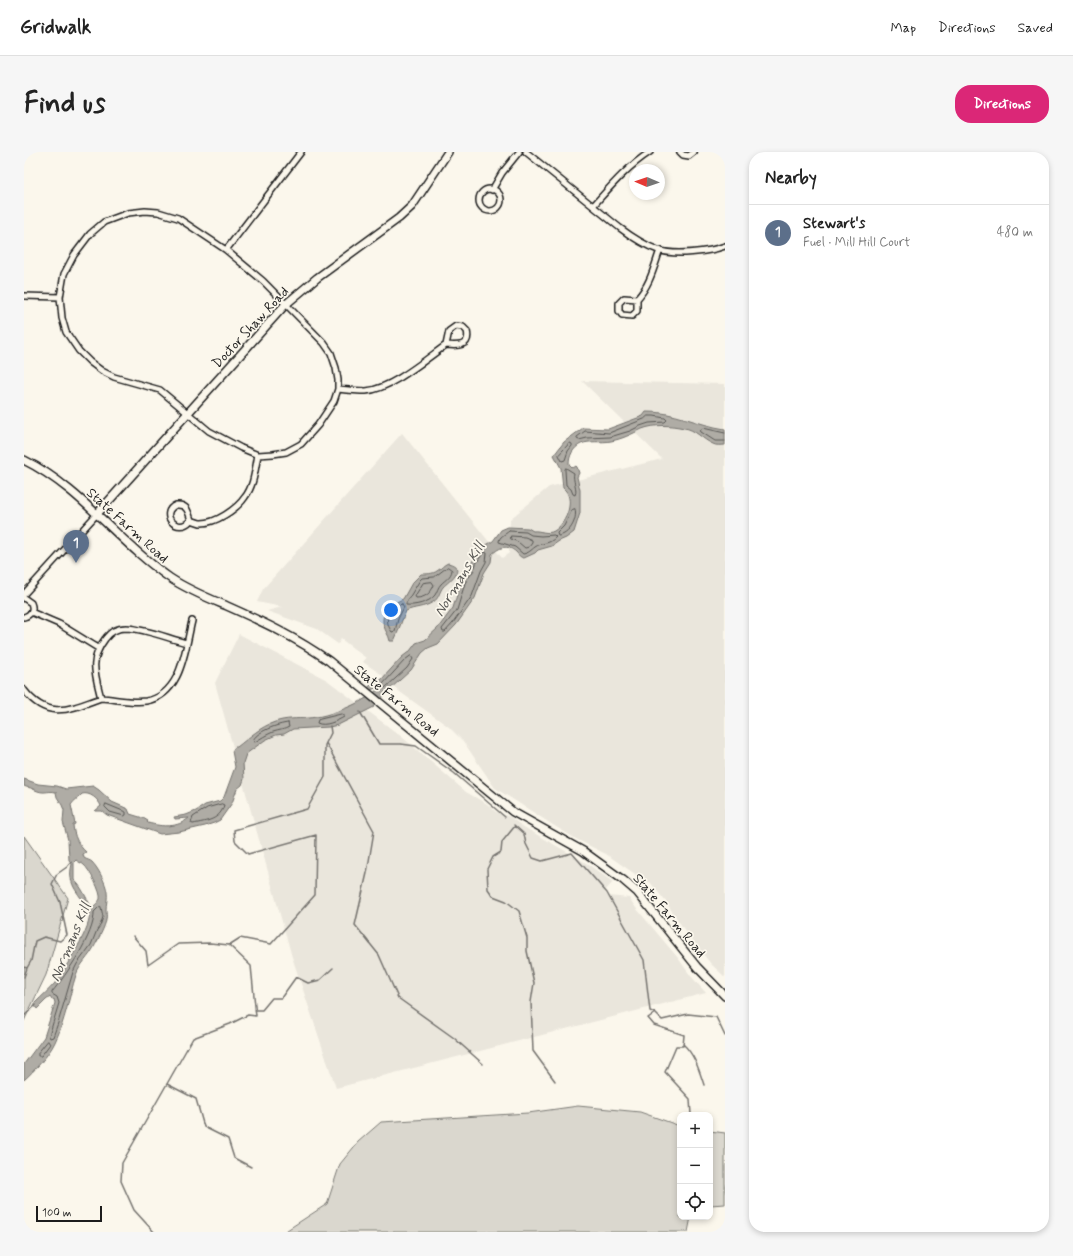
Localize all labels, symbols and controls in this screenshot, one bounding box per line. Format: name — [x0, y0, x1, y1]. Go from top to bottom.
text: Gridwalk — [20, 15, 91, 40]
text: Map — [890, 19, 916, 37]
text: Directions — [938, 19, 996, 37]
text: Saved — [1018, 19, 1053, 37]
button: Directions — [955, 85, 1049, 123]
text: Find us — [24, 86, 105, 123]
north arrow — [629, 164, 665, 200]
text: Nearby — [765, 167, 817, 189]
text: Stewart's — [803, 214, 865, 234]
text: 1 — [775, 224, 781, 241]
text: 480 m — [997, 224, 1033, 241]
text: Fuel · Mill Hill Court — [803, 234, 910, 251]
street label: Doctor Shaw Road — [208, 283, 293, 372]
street label: State Farm Road — [82, 484, 172, 567]
pin: 1 — [63, 530, 89, 563]
water label: Normans Kill — [430, 537, 491, 621]
your location — [381, 600, 401, 620]
street label: State Farm Road — [350, 661, 443, 741]
street label: State Farm Road — [629, 870, 710, 962]
water label: Normans Kill — [45, 899, 97, 985]
map controls — [677, 1112, 713, 1220]
button: + — [677, 1112, 713, 1148]
button: − — [677, 1148, 713, 1184]
button: locate — [677, 1184, 713, 1220]
scale bar — [36, 1204, 102, 1223]
text: 100 m — [42, 1206, 72, 1220]

